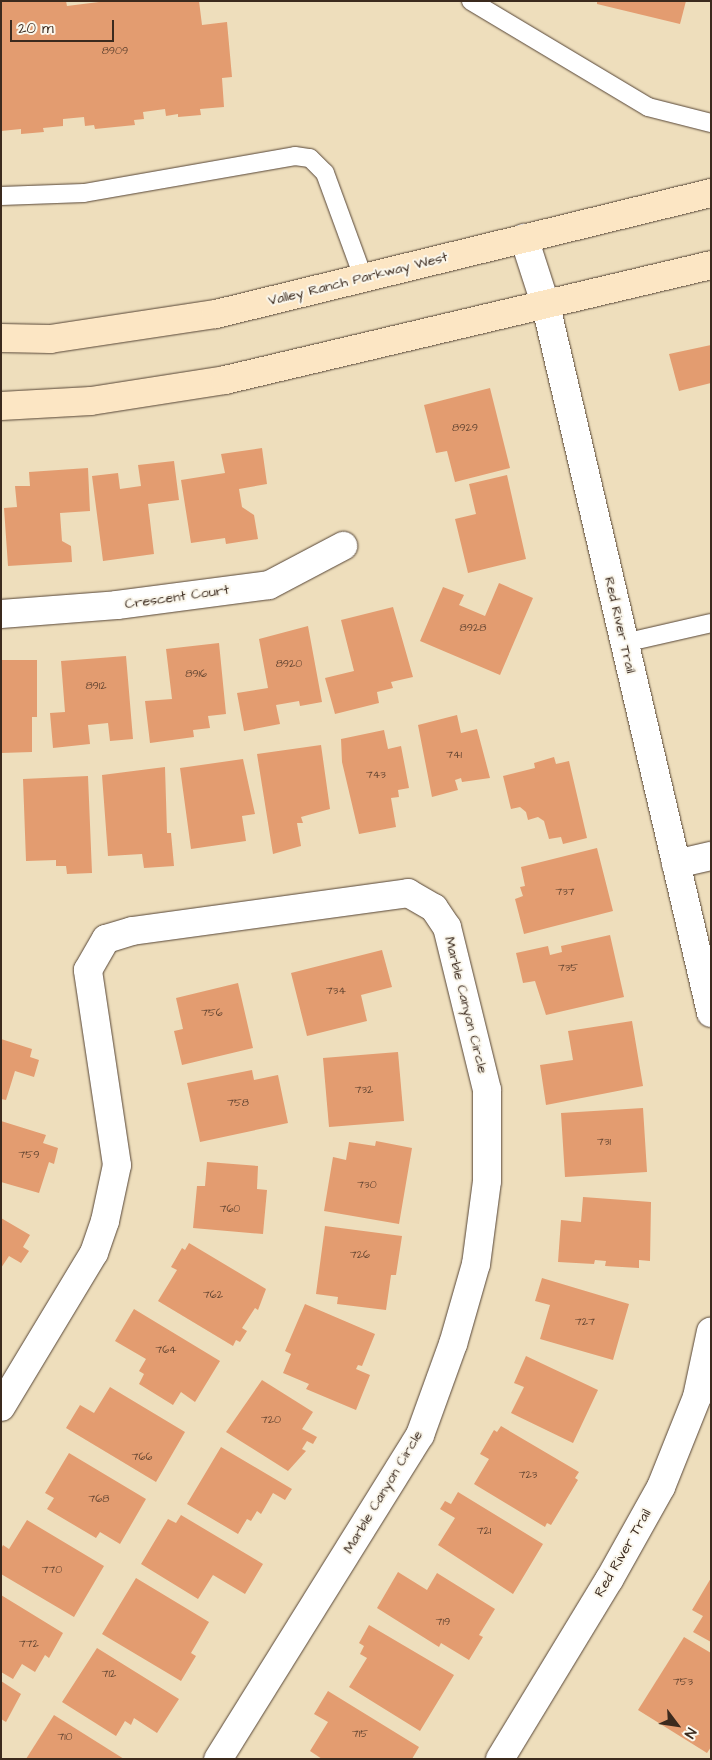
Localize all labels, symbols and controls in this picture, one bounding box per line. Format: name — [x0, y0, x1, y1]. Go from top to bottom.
scale bar — [12, 10, 116, 42]
text: 20 m — [18, 18, 54, 39]
house number: 8909 — [102, 44, 128, 58]
street label: Valley Ranch Parkway West — [267, 249, 449, 309]
house number: 8929 — [452, 421, 478, 435]
street label: Red River Trail — [601, 575, 639, 675]
street label: Crescent Court — [124, 581, 230, 613]
house number: 8928 — [460, 621, 486, 635]
house number: 8920 — [276, 657, 302, 671]
house number: 8916 — [185, 667, 207, 681]
house number: 8912 — [85, 679, 107, 693]
house number: 741 — [446, 748, 462, 762]
house number: 743 — [366, 768, 386, 782]
house number: 737 — [555, 885, 575, 899]
street label: Marble Canyon Circle — [441, 935, 491, 1075]
house number: 735 — [558, 961, 578, 975]
house number: 734 — [326, 984, 346, 998]
house number: 756 — [201, 1006, 223, 1020]
house number: 732 — [355, 1083, 373, 1097]
house number: 758 — [227, 1096, 249, 1110]
house number: 731 — [597, 1135, 611, 1149]
house number: 759 — [19, 1148, 39, 1162]
house number: 730 — [357, 1178, 377, 1192]
house number: 760 — [220, 1202, 240, 1216]
house number: 726 — [350, 1248, 370, 1262]
house number: 762 — [203, 1288, 223, 1302]
house number: 727 — [575, 1315, 595, 1329]
house number: 764 — [155, 1343, 177, 1357]
house number: 720 — [261, 1413, 281, 1427]
street label: Marble Canyon Circle — [340, 1428, 426, 1556]
house number: 766 — [132, 1450, 152, 1464]
house number: 723 — [519, 1468, 537, 1482]
house number: 768 — [89, 1492, 109, 1506]
street label: Red River Trail — [591, 1506, 655, 1600]
house number: 721 — [477, 1524, 491, 1538]
house number: 770 — [42, 1563, 62, 1577]
house number: 719 — [436, 1615, 450, 1629]
house number: 772 — [19, 1637, 39, 1651]
house number: 712 — [102, 1667, 116, 1681]
house number: 753 — [673, 1675, 693, 1689]
north arrow — [652, 1700, 702, 1750]
text: N — [679, 1724, 701, 1742]
house number: 715 — [352, 1727, 368, 1741]
house number: 710 — [57, 1730, 73, 1744]

